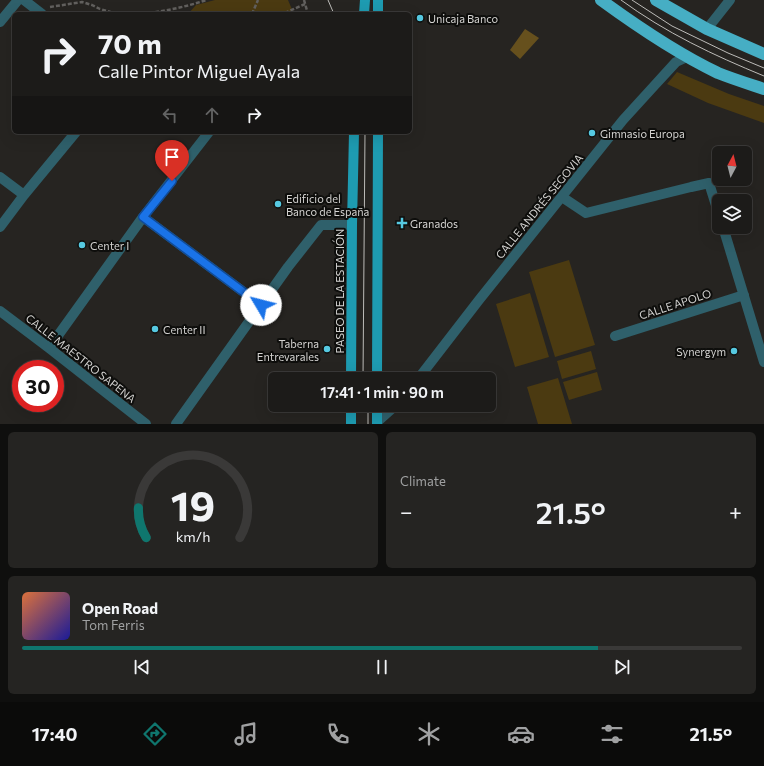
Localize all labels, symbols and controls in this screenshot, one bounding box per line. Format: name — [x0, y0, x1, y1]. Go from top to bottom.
place label: Unicaja Banco — [428, 12, 499, 25]
marker: Unicaja Banco — [415, 13, 425, 23]
text: 70 m — [98, 26, 162, 60]
icon: right — [32, 28, 84, 80]
text: Calle Pintor Miguel Ayala — [98, 60, 300, 82]
icon: left — [159, 104, 181, 126]
icon: ahead — [201, 104, 223, 126]
icon: right — [243, 104, 265, 126]
place label: Gimnasio Europa — [600, 127, 685, 140]
marker: Gimnasio Europa — [587, 128, 597, 138]
pin — [155, 140, 189, 181]
icon: arrive — [161, 146, 183, 168]
north arrow — [712, 146, 752, 186]
map controls — [712, 146, 752, 234]
street label: CALLE ANDRÉS SEGOVIA — [492, 150, 585, 261]
place label: Edificio del Banco de España — [286, 192, 369, 218]
button: layers — [712, 194, 752, 234]
marker: Edificio del Banco de España — [273, 199, 283, 209]
place label: Granados — [410, 217, 458, 230]
marker: Granados — [397, 218, 407, 228]
street label: PASEO DE LA ESTACIÓN — [332, 229, 346, 353]
place label: Center I — [90, 239, 129, 252]
marker: Center I — [77, 240, 87, 250]
position arrow — [240, 284, 282, 326]
street label: CALLE APOLO — [637, 286, 713, 322]
street label: CALLE MAESTRO SAPENA — [23, 311, 139, 405]
place label: Center II — [163, 323, 206, 336]
marker: Center II — [150, 324, 160, 334]
place label: Taberna Entrevarales — [257, 337, 319, 363]
marker: Taberna Entrevarales — [322, 344, 332, 354]
place label: Synergym — [676, 345, 726, 358]
marker: Synergym — [729, 346, 739, 356]
speed limit sign: 30 — [12, 360, 64, 412]
text: 17:41 · 1 min · 90 m — [320, 383, 444, 401]
text: Climate — [400, 473, 446, 489]
text: 19 — [171, 479, 215, 530]
text: 21.5° — [536, 493, 606, 530]
text: − — [400, 498, 413, 525]
text: + — [729, 498, 742, 525]
text: km/h — [176, 527, 210, 545]
text: Open Road — [82, 599, 158, 617]
text: Tom Ferris — [82, 617, 145, 633]
icon: previous — [131, 656, 153, 678]
icon: pause — [371, 656, 393, 678]
icon: next — [611, 656, 633, 678]
icon: directions — [141, 720, 169, 748]
icon: music — [232, 720, 260, 748]
icon: phone — [324, 720, 352, 748]
icon: climate — [415, 720, 443, 748]
icon: car — [507, 720, 535, 748]
icon: filters — [598, 720, 626, 748]
text: 17:40 — [32, 723, 78, 745]
text: 21.5° — [689, 723, 732, 745]

